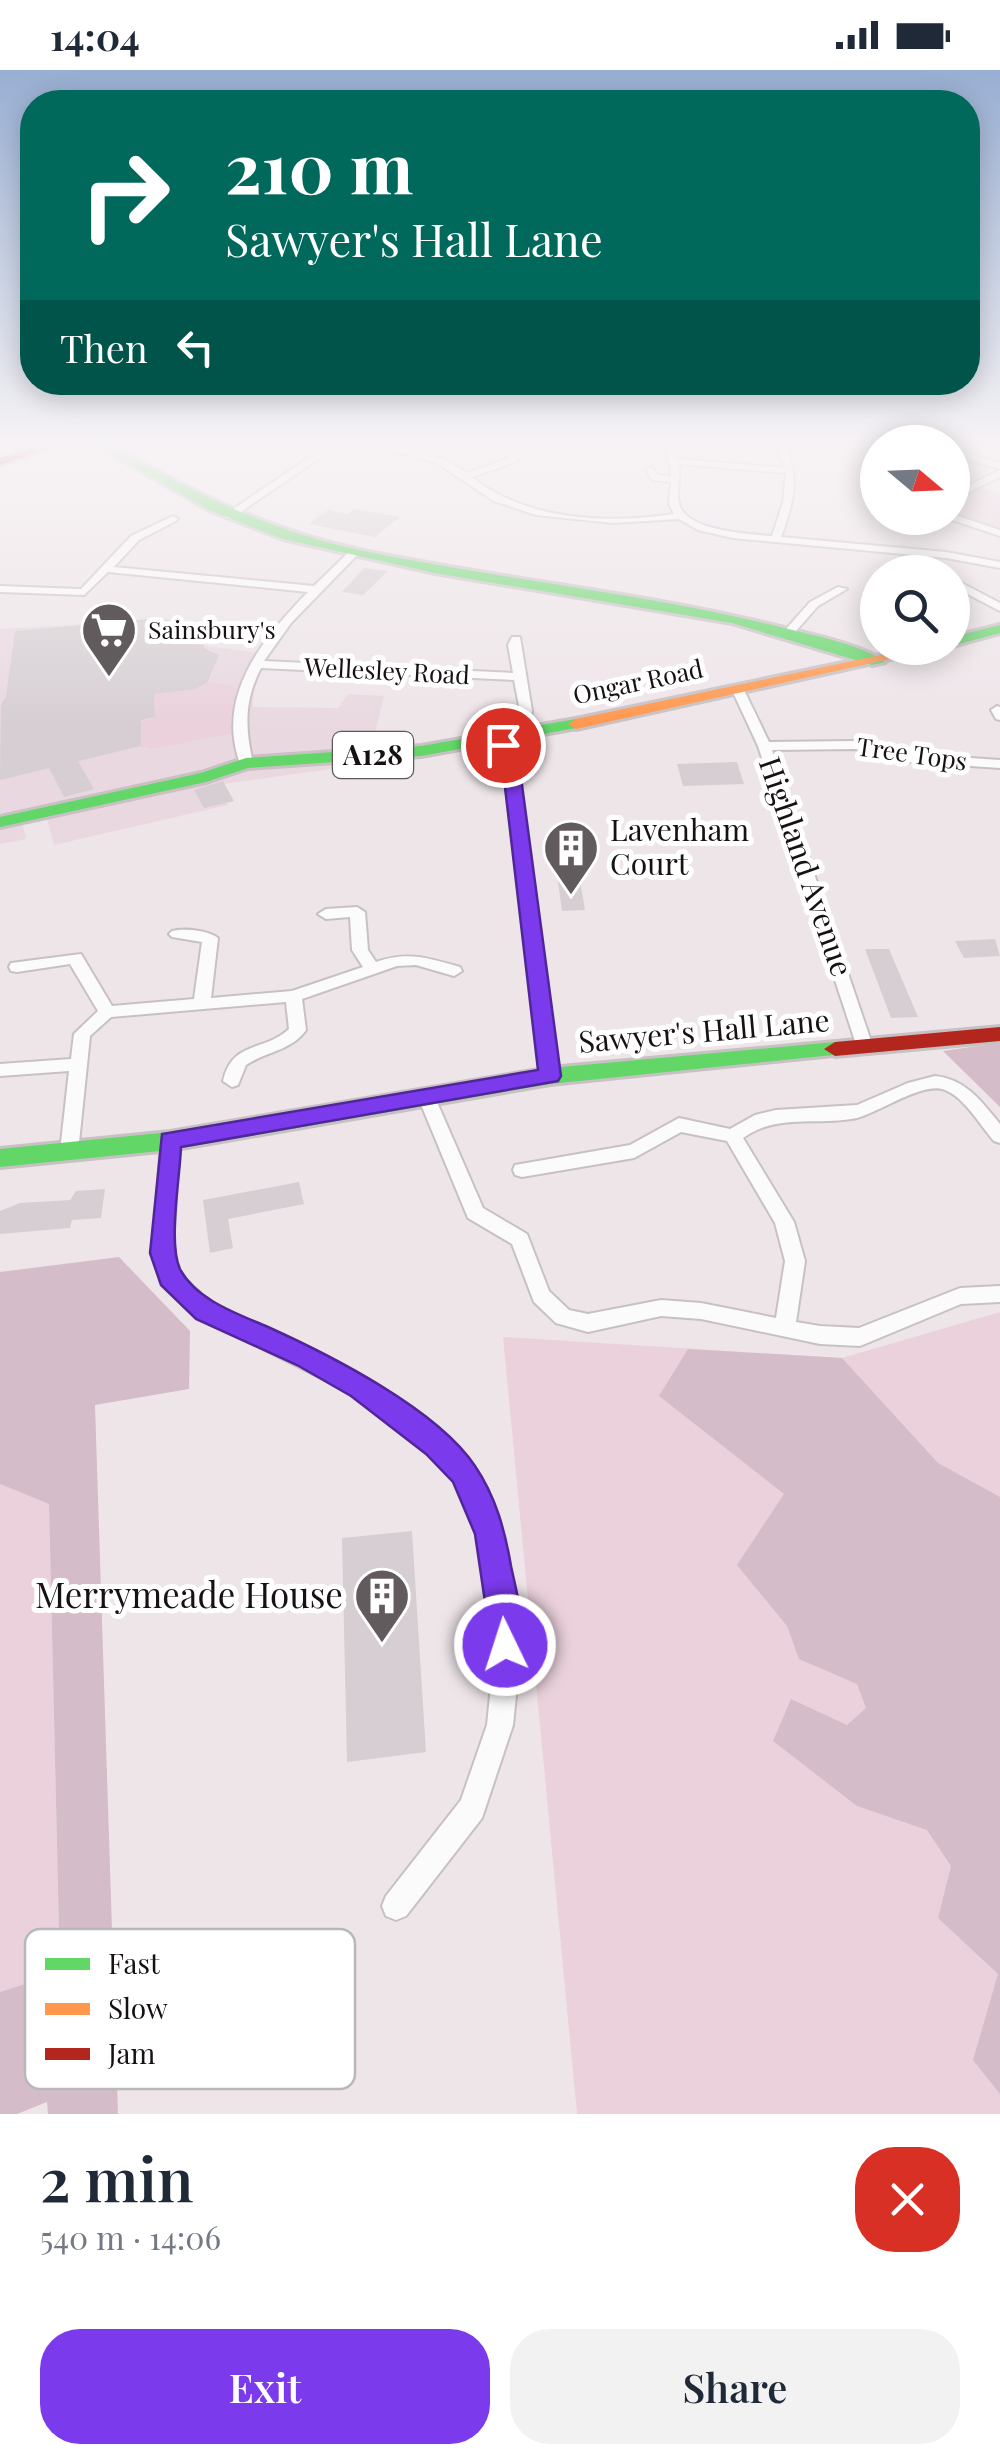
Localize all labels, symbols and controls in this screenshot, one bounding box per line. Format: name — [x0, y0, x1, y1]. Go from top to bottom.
text: 14:04 — [50, 10, 140, 61]
text: 210 m — [225, 118, 413, 212]
icon: right — [60, 130, 190, 260]
text: Sawyer's Hall Lane — [225, 208, 603, 268]
icon: left — [168, 320, 223, 375]
text: Then — [60, 322, 148, 373]
north arrow — [860, 425, 970, 535]
map controls — [860, 425, 970, 665]
button: search — [860, 555, 970, 665]
supermarket icon: Sainsbury's — [79, 600, 139, 679]
place label: Sainsbury's — [148, 612, 276, 645]
street label: Wellesley Road — [302, 649, 471, 690]
street label: Ongar Road — [570, 651, 706, 710]
pin — [461, 703, 546, 788]
icon: arrive — [476, 718, 531, 773]
street label: Tree Tops — [855, 728, 969, 777]
road number: A128 — [333, 732, 413, 778]
street label: Highland Avenue — [751, 751, 863, 981]
place label: Lavenham Court — [610, 809, 749, 883]
building icon: Lavenham Court — [541, 818, 601, 897]
street label: Sawyer's Hall Lane — [577, 999, 831, 1061]
building icon: Merrymeade House — [352, 1566, 412, 1645]
place label: Merrymeade House — [35, 1570, 343, 1617]
position arrow — [453, 1593, 557, 1697]
legend — [25, 1929, 355, 2089]
text: Fast — [108, 1944, 161, 1981]
text: Slow — [108, 1989, 168, 2026]
text: Jam — [107, 2034, 155, 2071]
text: 2 min — [40, 2137, 193, 2217]
button: close — [855, 2147, 960, 2252]
text: 540 m · 14:06 — [40, 2215, 221, 2258]
button: Exit — [40, 2329, 490, 2444]
button: Share — [510, 2329, 960, 2444]

